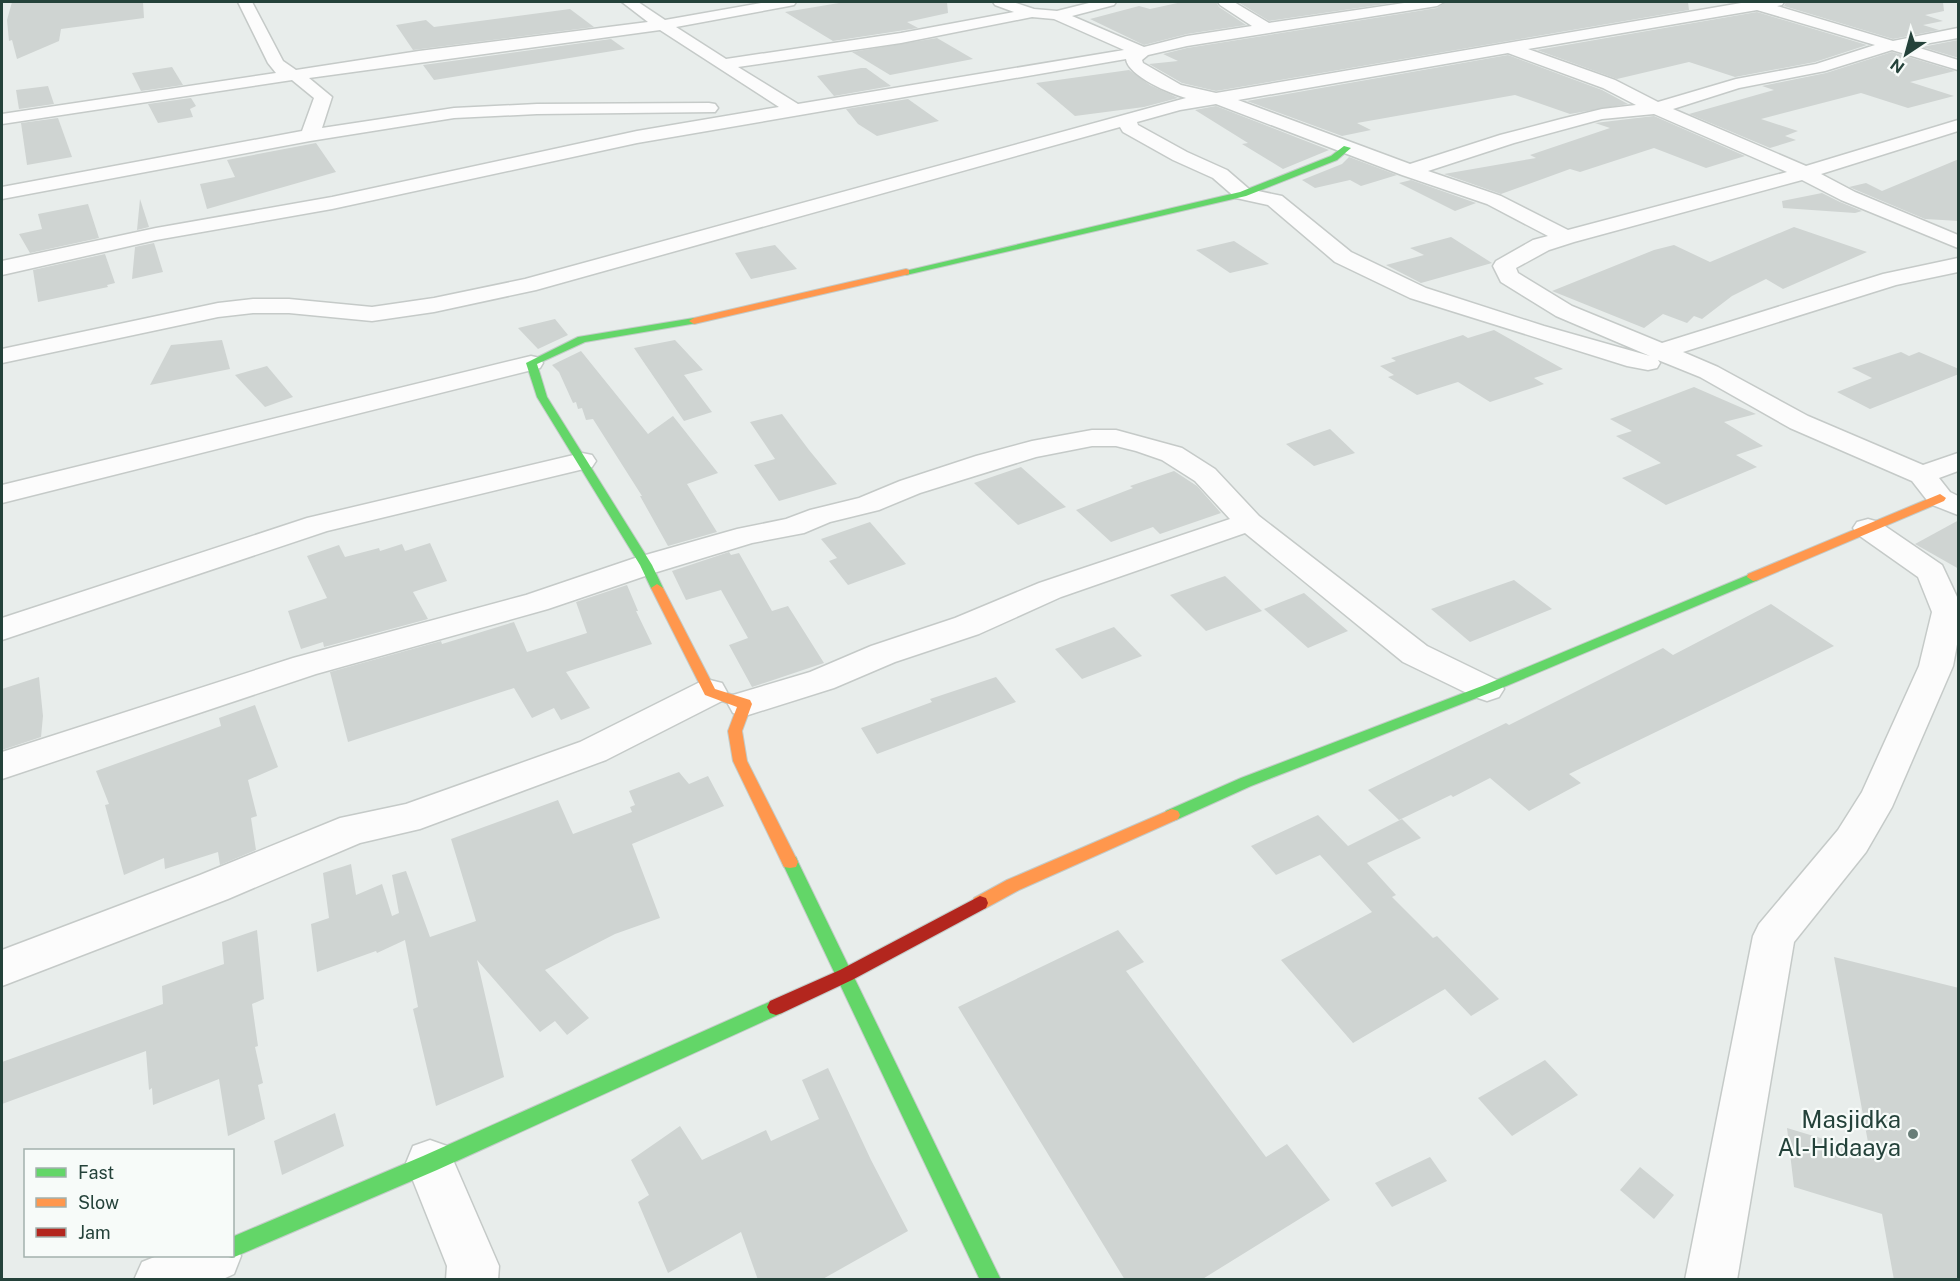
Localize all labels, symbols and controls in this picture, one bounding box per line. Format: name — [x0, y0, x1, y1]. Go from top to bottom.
north arrow — [1876, 24, 1936, 84]
text: N — [1887, 54, 1908, 77]
place label: Masjidka Al-Hidaaya — [1777, 1105, 1901, 1161]
marker: Masjidka Al-Hidaaya — [1906, 1127, 1920, 1141]
legend — [24, 1149, 234, 1257]
text: Fast — [78, 1162, 114, 1183]
text: Slow — [78, 1192, 119, 1213]
text: Jam — [78, 1222, 111, 1243]

